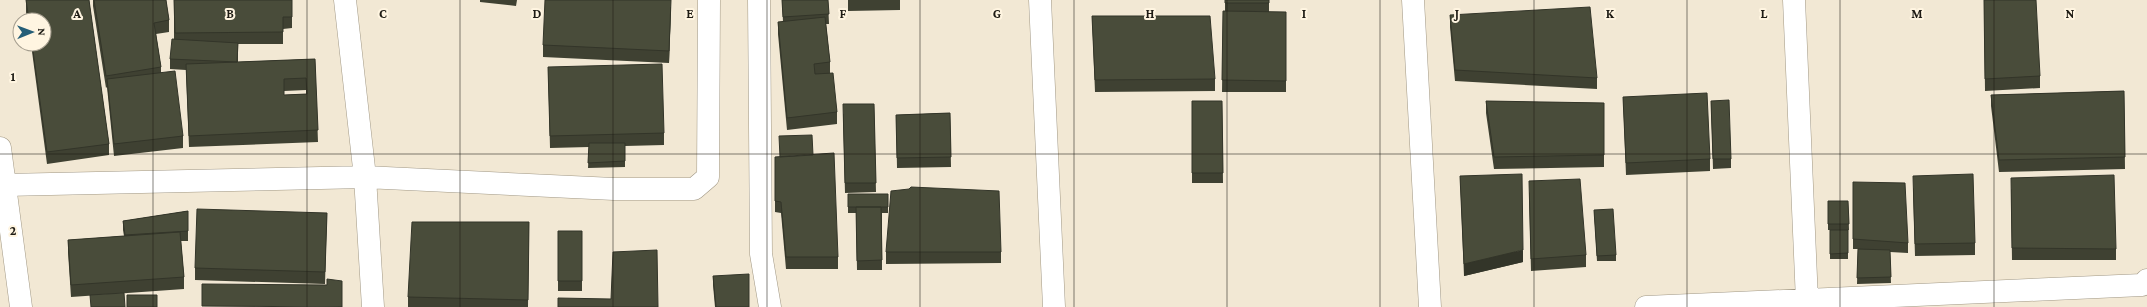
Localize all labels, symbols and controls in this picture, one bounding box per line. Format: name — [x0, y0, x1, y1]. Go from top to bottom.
text: A — [72, 6, 81, 21]
text: B — [226, 6, 234, 21]
text: C — [379, 6, 387, 21]
text: D — [533, 6, 542, 21]
text: E — [686, 6, 694, 21]
text: F — [840, 6, 847, 21]
text: G — [993, 6, 1001, 21]
text: H — [1146, 6, 1155, 21]
text: I — [1302, 6, 1306, 21]
text: J — [1453, 6, 1459, 21]
text: K — [1606, 6, 1615, 21]
text: L — [1761, 6, 1768, 21]
text: M — [1911, 6, 1923, 21]
text: N — [2066, 6, 2075, 21]
north arrow — [12, 12, 52, 52]
text: N — [36, 28, 48, 36]
text: 1 — [11, 69, 16, 84]
text: 2 — [10, 223, 17, 238]

